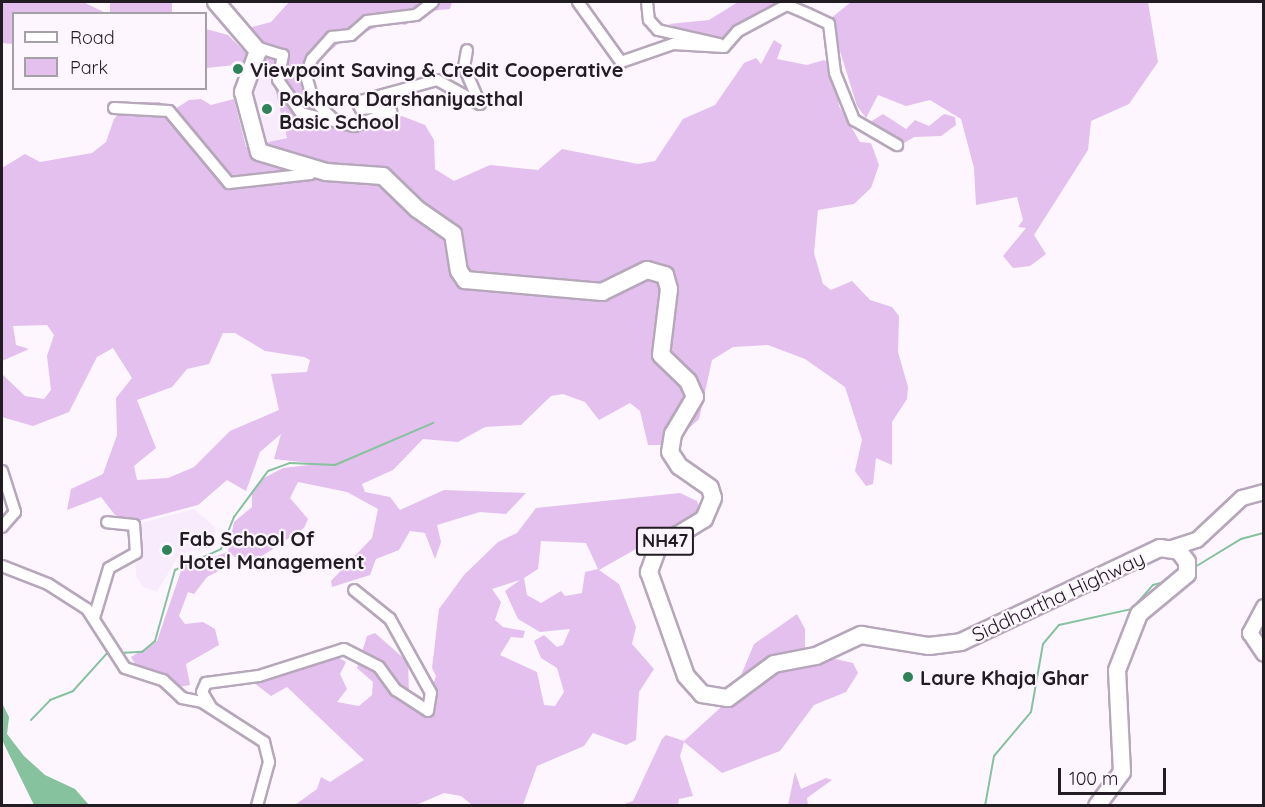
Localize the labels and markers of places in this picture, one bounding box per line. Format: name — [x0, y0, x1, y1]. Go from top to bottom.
place label: Viewpoint Saving & Credit Cooperative — [250, 57, 624, 81]
marker: Viewpoint Saving & Credit Cooperative — [231, 62, 245, 76]
place label: Pokhara Darshaniyasthal Basic School — [279, 86, 523, 133]
marker: Pokhara Darshaniyasthal Basic School — [260, 102, 274, 116]
place label: Fab School Of Hotel Management — [179, 526, 365, 573]
marker: Fab School Of Hotel Management — [160, 543, 174, 557]
place label: Laure Khaja Ghar — [920, 665, 1089, 689]
marker: Laure Khaja Ghar — [901, 670, 915, 684]

